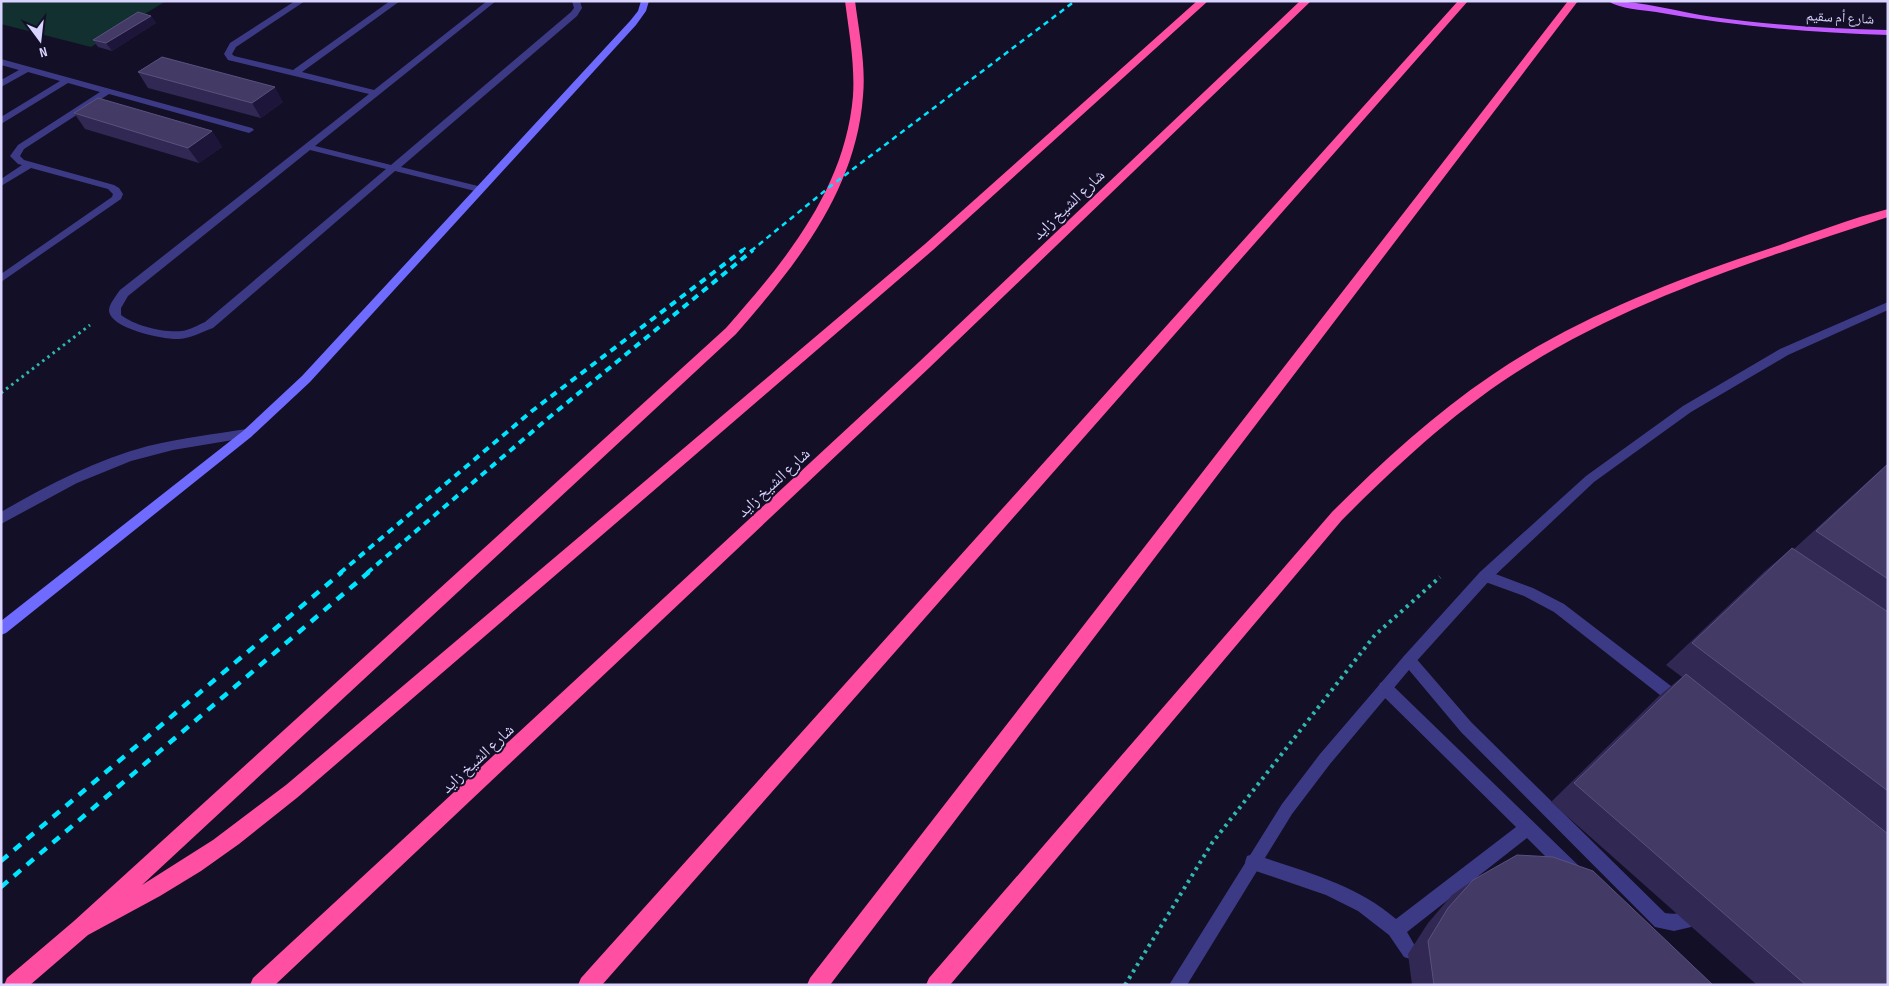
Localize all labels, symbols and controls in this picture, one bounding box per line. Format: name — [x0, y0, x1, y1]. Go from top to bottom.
street label: شارع أم سقيم — [1805, 7, 1875, 29]
north arrow — [15, 15, 65, 65]
text: N — [37, 43, 49, 61]
street label: شارع الشيخ زايد — [1029, 166, 1109, 244]
street label: شارع الشيخ زايد — [734, 445, 814, 522]
street label: شارع الشيخ زايد — [438, 721, 518, 798]

